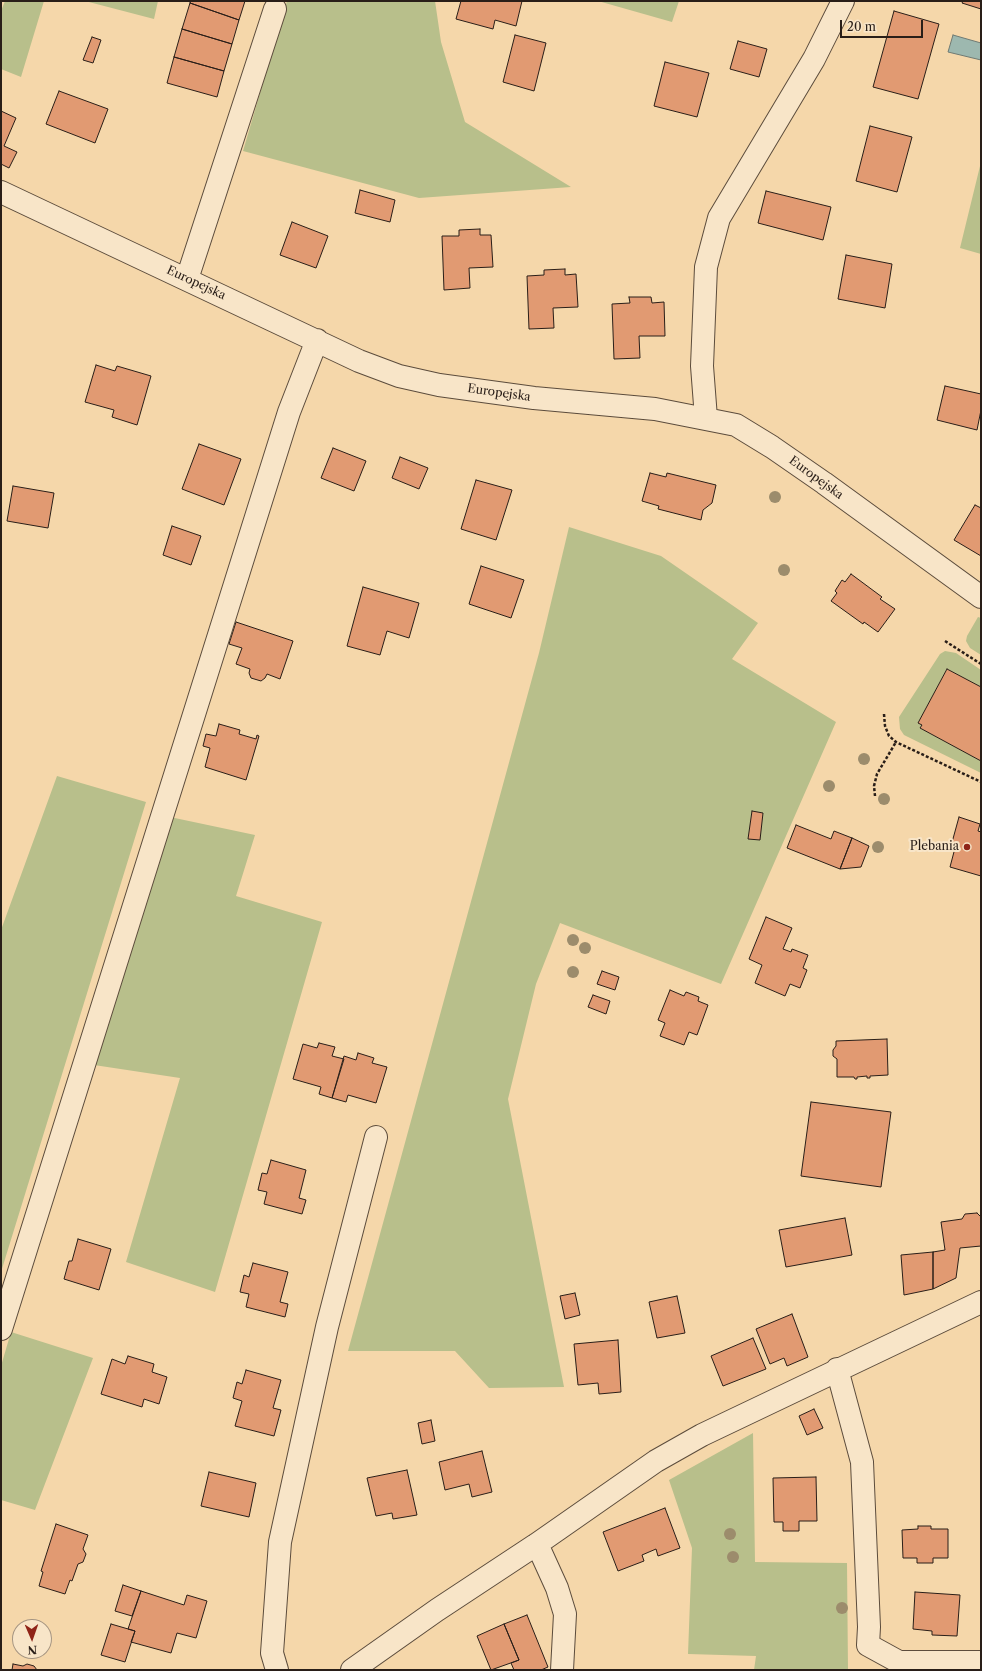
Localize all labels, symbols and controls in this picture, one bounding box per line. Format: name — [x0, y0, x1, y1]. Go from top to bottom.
scale bar — [842, 12, 925, 38]
text: 20 m — [847, 19, 876, 34]
street label: Europejska — [164, 263, 228, 303]
street label: Europejska — [466, 381, 532, 405]
street label: Europejska — [786, 453, 846, 503]
place label: Plebania — [910, 840, 959, 854]
marker: Plebania — [962, 842, 972, 852]
north arrow — [12, 1619, 52, 1659]
text: N — [27, 1643, 37, 1657]

